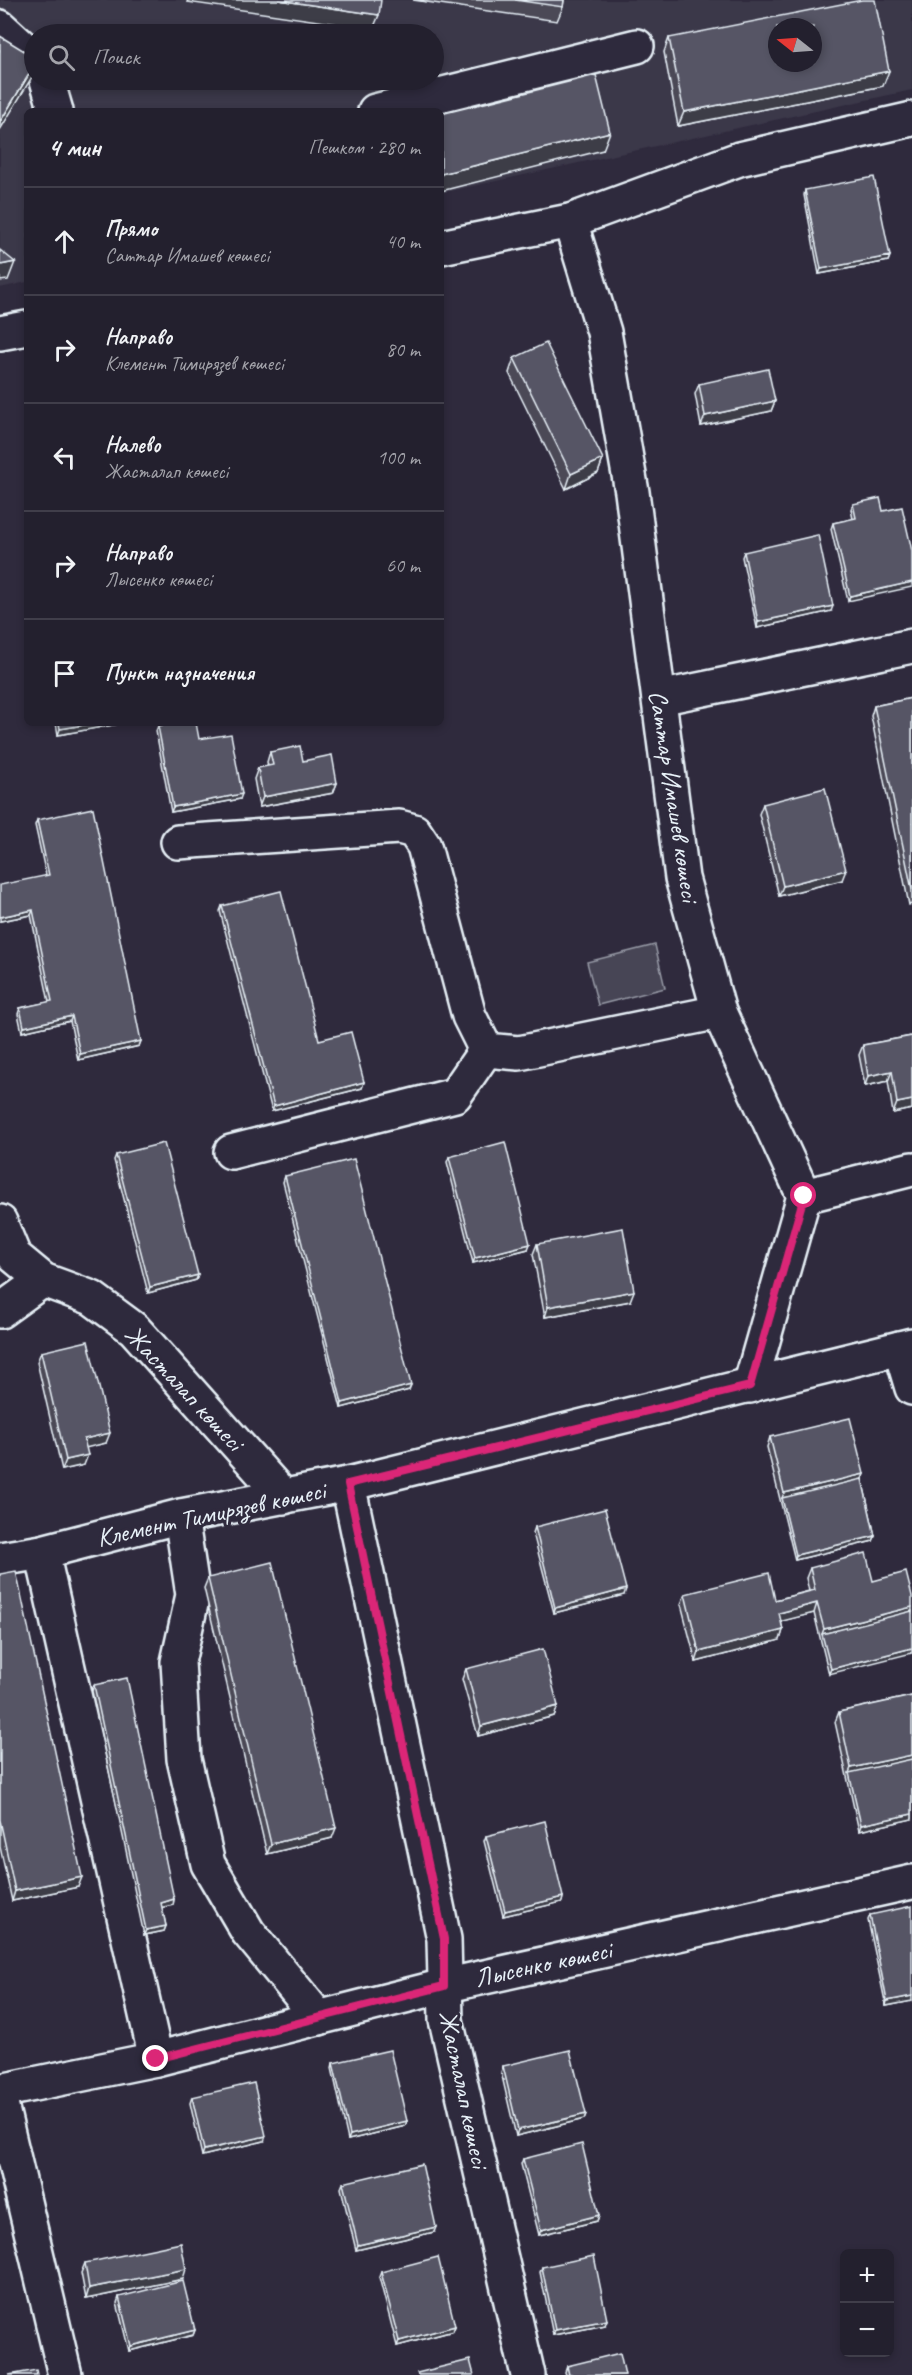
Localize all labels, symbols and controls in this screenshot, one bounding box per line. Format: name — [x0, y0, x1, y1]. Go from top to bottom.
north arrow — [768, 18, 822, 72]
search box — [24, 24, 444, 90]
icon: search — [45, 41, 78, 74]
text: Поиск — [93, 43, 139, 71]
text: 4 мин — [48, 131, 101, 164]
text: Пешком · 280 m — [308, 135, 420, 160]
text: Прямо — [105, 215, 157, 243]
icon: ahead — [48, 225, 81, 258]
text: 40 m — [386, 229, 420, 254]
text: Саттар Имашев көшесі — [105, 243, 269, 268]
text: Направо — [105, 323, 172, 351]
icon: right — [48, 333, 81, 366]
text: 80 m — [386, 337, 420, 362]
text: Клемент Тимирязев көшесі — [105, 351, 284, 376]
text: Налево — [105, 431, 161, 459]
icon: left — [48, 441, 81, 474]
text: 100 m — [377, 445, 420, 470]
text: Жасталап көшесі — [105, 459, 228, 484]
text: Направо — [105, 539, 172, 567]
icon: right — [48, 549, 81, 582]
text: 60 m — [386, 553, 420, 578]
text: Лысенко көшесі — [105, 567, 212, 592]
icon: arrive — [48, 657, 81, 690]
text: Пункт назначения — [105, 659, 254, 687]
street label: Саттар Имашев көшесі — [641, 688, 707, 907]
route start — [790, 1182, 816, 1208]
street label: Жасталап көшесі — [117, 1318, 253, 1460]
street label: Клемент Тимирязев көшесі — [94, 1473, 331, 1555]
street label: Лысенко көшесі — [472, 1933, 617, 1995]
street label: Жасталап көшесі — [431, 2007, 497, 2174]
route end — [142, 2045, 168, 2071]
map controls — [840, 2249, 894, 2357]
button: + — [840, 2249, 894, 2303]
button: − — [840, 2303, 894, 2357]

